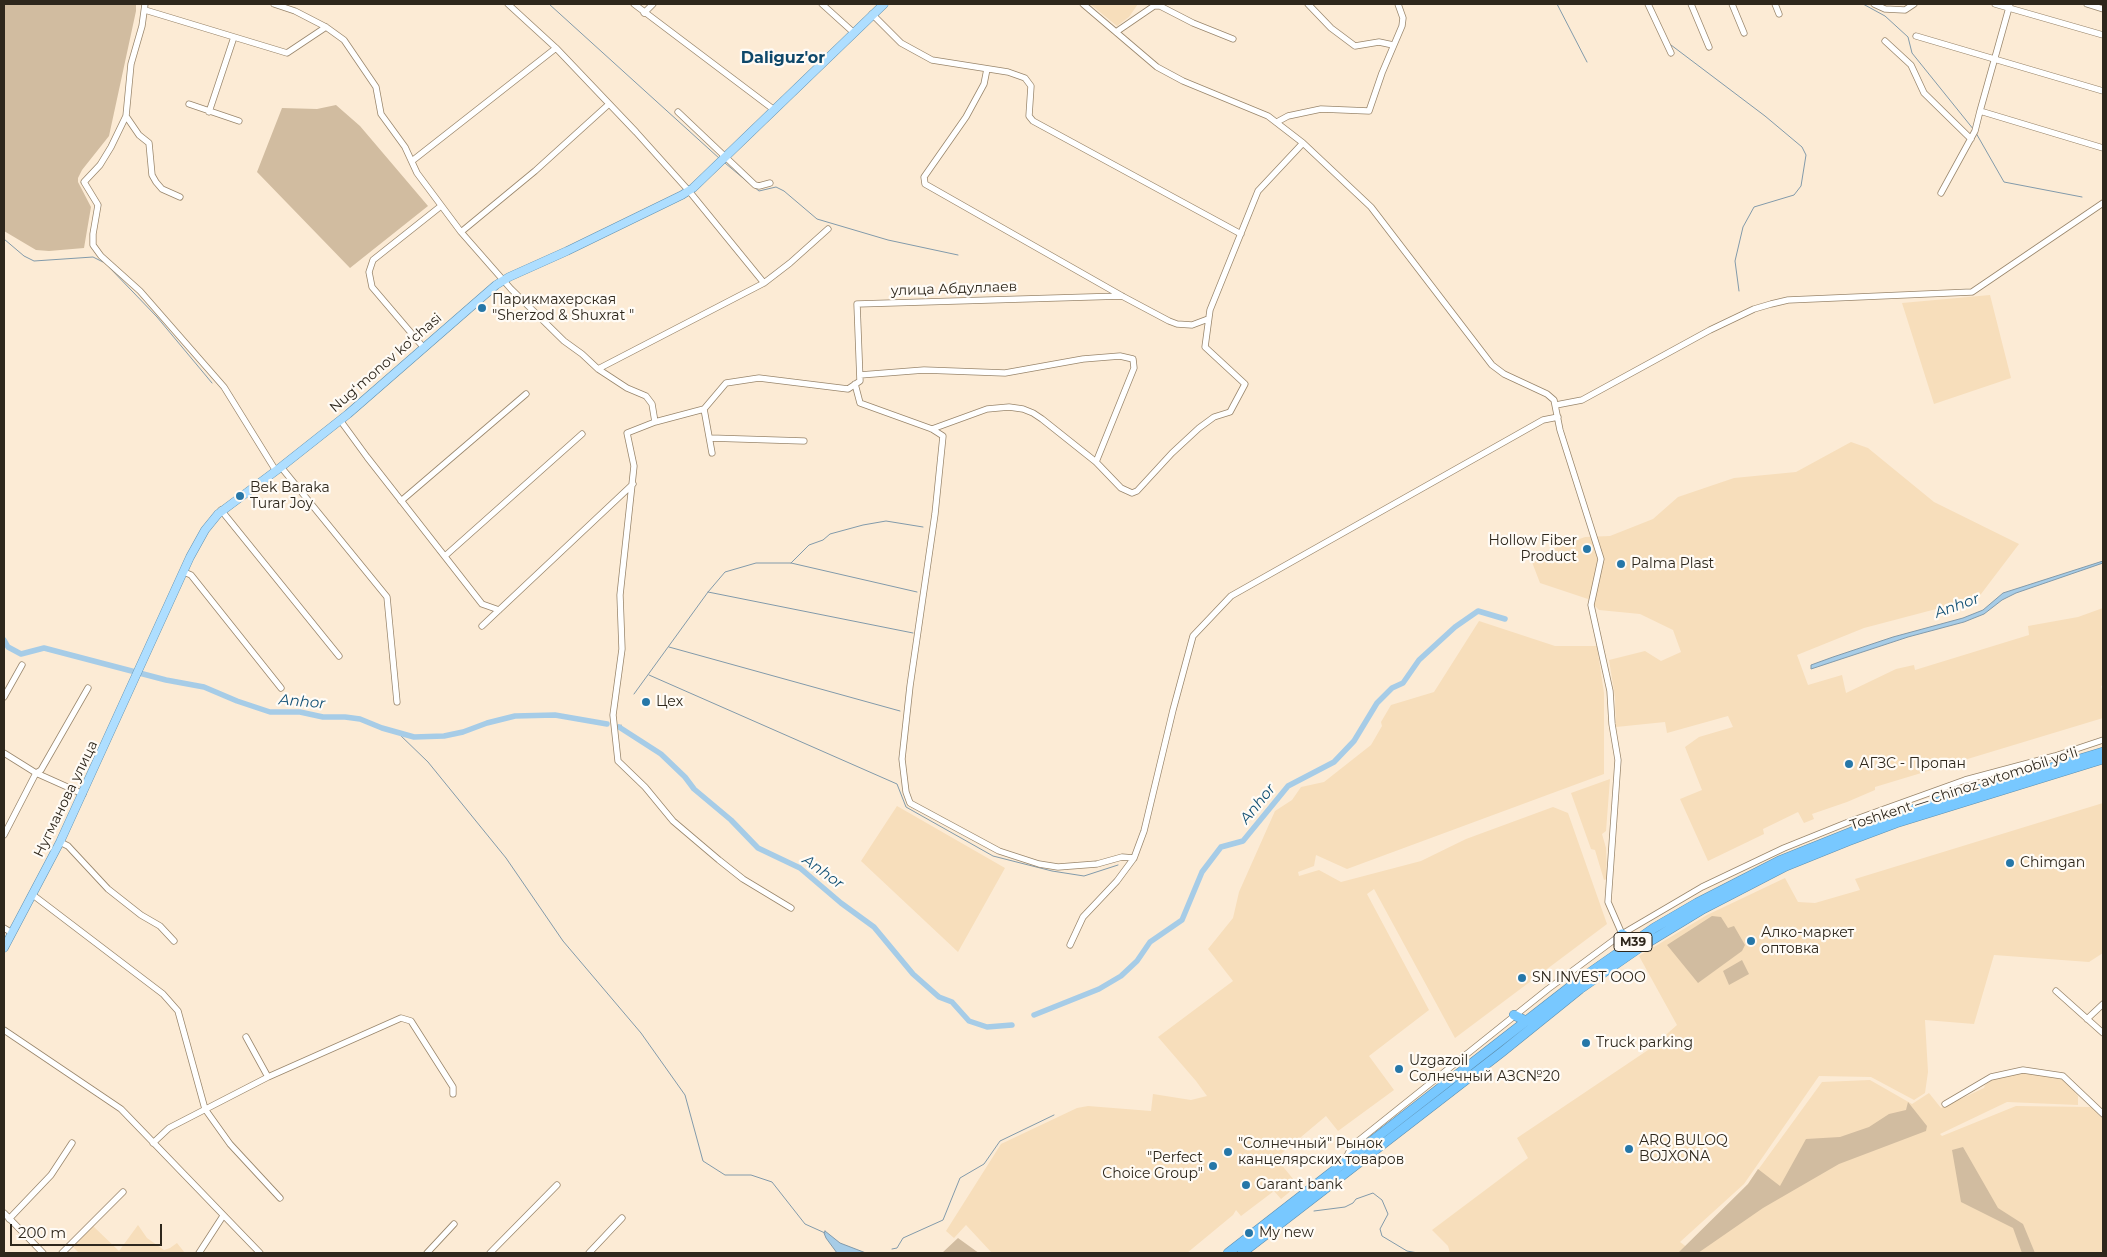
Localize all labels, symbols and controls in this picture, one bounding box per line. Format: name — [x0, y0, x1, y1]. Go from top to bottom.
district label: Daliguz'or — [741, 48, 825, 68]
street label: улица Абдуллаев — [891, 278, 1017, 300]
place label: Парикмахерская "Sherzod & Shuxrat " — [492, 292, 634, 324]
marker: Парикмахерская "Sherzod & Shuxrat " — [476, 302, 488, 314]
street label: Nugʻmonov koʻchasi — [326, 310, 446, 416]
place label: Bek Baraka Turar Joy — [250, 480, 330, 512]
marker: Bek Baraka Turar Joy — [234, 490, 246, 502]
place label: Hollow Fiber Product — [1489, 533, 1577, 566]
marker: Hollow Fiber Product — [1581, 543, 1593, 555]
place label: Palma Plast — [1631, 556, 1714, 572]
marker: Palma Plast — [1615, 558, 1627, 570]
water label: Anhor — [1932, 590, 1982, 622]
water label: Anhor — [278, 691, 326, 713]
place label: Цех — [656, 694, 683, 710]
marker: Цех — [640, 696, 652, 708]
street label: Нугманова улица — [30, 738, 102, 860]
street label: Toshkent — Chinoz avtomobil yoʻli — [1848, 744, 2080, 834]
place label: АГЗС - Пропан — [1859, 756, 1966, 772]
marker: АГЗС - Пропан — [1843, 758, 1855, 770]
water label: Anhor — [1236, 780, 1280, 828]
water label: Anhor — [799, 851, 847, 893]
place label: Chimgan — [2020, 855, 2085, 871]
marker: Chimgan — [2004, 857, 2016, 869]
place label: Алко-маркет оптовка — [1761, 925, 1854, 958]
road number: M39 — [1614, 932, 1652, 952]
marker: Алко-маркет оптовка — [1745, 935, 1757, 947]
place label: SN INVEST ООО — [1532, 970, 1646, 986]
marker: SN INVEST ООО — [1516, 972, 1528, 984]
place label: Truck parking — [1596, 1035, 1693, 1051]
marker: Truck parking — [1580, 1037, 1592, 1049]
place label: Uzgazoil Солнечный АЗС№20 — [1409, 1053, 1560, 1086]
marker: Uzgazoil Солнечный АЗС№20 — [1393, 1063, 1405, 1075]
place label: ARQ BULOQ BOJXONA — [1639, 1133, 1728, 1166]
place label: "Солнечный" Рынок канцелярских товаров — [1238, 1136, 1404, 1168]
marker: ARQ BULOQ BOJXONA — [1623, 1143, 1635, 1155]
marker: "Солнечный" Рынок канцелярских товаров — [1222, 1146, 1234, 1158]
place label: "Perfect Choice Group" — [1102, 1150, 1203, 1182]
marker: "Perfect Choice Group" — [1207, 1160, 1219, 1172]
place label: Garant bank — [1256, 1177, 1343, 1193]
marker: Garant bank — [1240, 1179, 1252, 1191]
scale bar — [12, 1214, 165, 1246]
text: 200 m — [18, 1223, 66, 1242]
place label: My new — [1259, 1225, 1314, 1241]
marker: My new — [1243, 1227, 1255, 1239]

